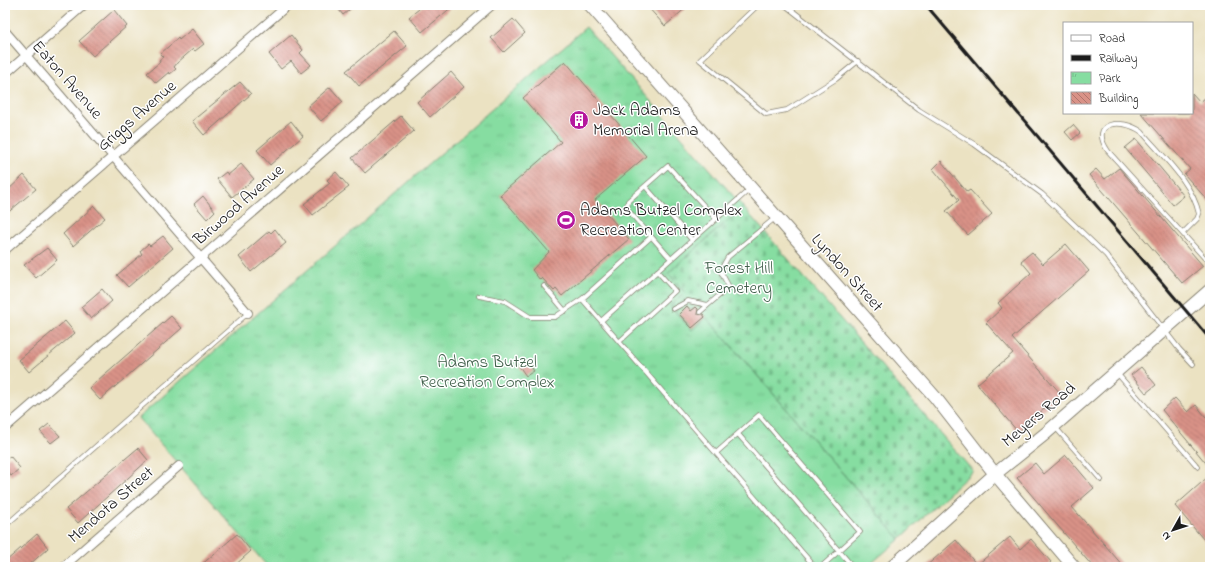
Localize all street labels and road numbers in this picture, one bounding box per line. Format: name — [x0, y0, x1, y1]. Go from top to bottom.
street label: Eaton Avenue — [26, 35, 109, 125]
street label: Griggs Avenue — [92, 74, 184, 159]
street label: Birwood Avenue — [187, 158, 290, 252]
street label: Lyndon Street — [804, 228, 889, 319]
street label: Meyers Road — [996, 376, 1083, 454]
street label: Mendota Street — [63, 460, 160, 549]

